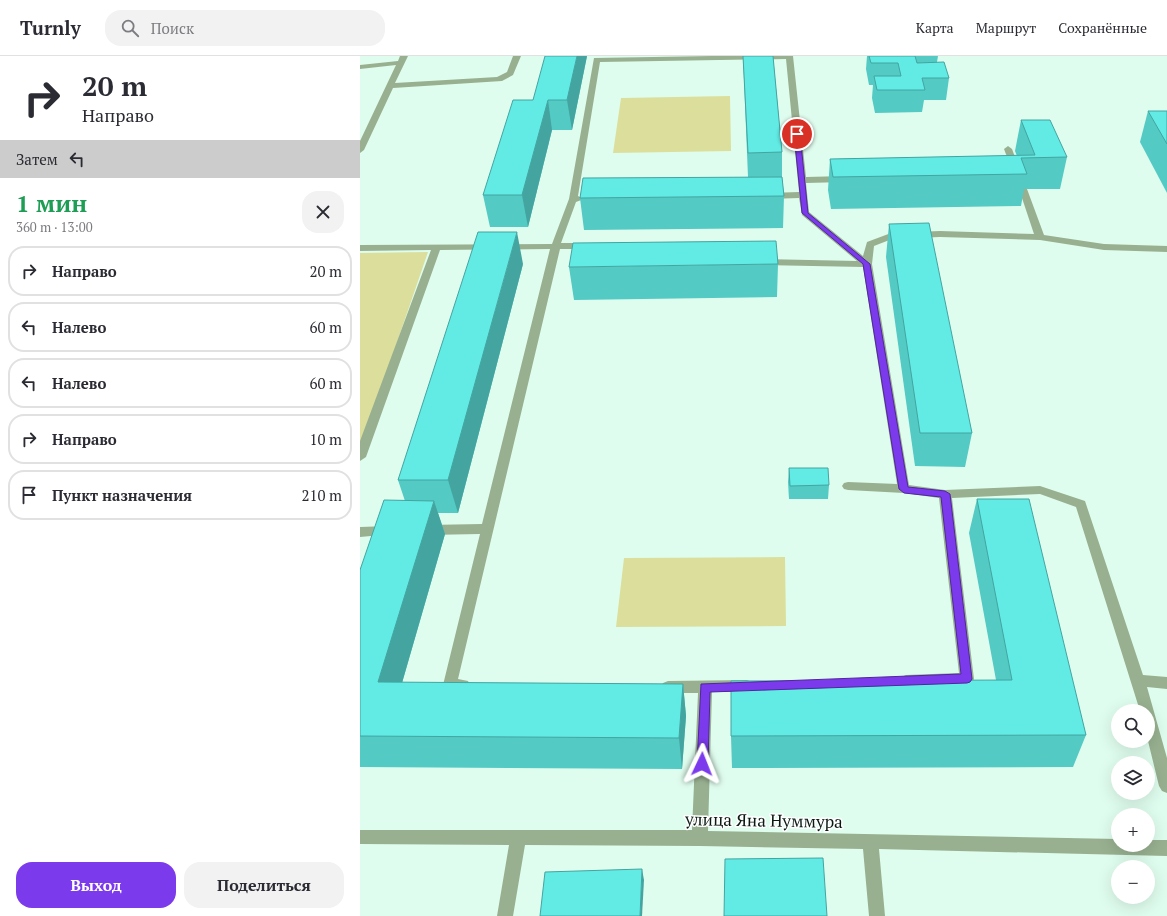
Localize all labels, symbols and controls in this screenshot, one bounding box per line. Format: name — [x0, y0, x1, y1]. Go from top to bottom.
search box — [105, 10, 385, 46]
text: Turnly — [20, 15, 81, 40]
icon: search — [119, 17, 141, 39]
text: Поиск — [151, 18, 194, 38]
text: Карта — [916, 18, 954, 37]
text: Маршрут — [976, 18, 1036, 37]
text: Сохранённые — [1058, 18, 1147, 37]
text: 20 m — [82, 67, 147, 104]
icon: right — [16, 72, 68, 124]
text: Направо — [82, 103, 154, 127]
pin — [780, 117, 814, 151]
icon: arrive — [786, 123, 808, 145]
icon: left — [66, 148, 88, 170]
text: Затем — [16, 149, 58, 169]
text: 1 мин — [16, 187, 87, 219]
button: close — [302, 191, 344, 233]
text: 360 m · 13:00 — [16, 218, 93, 236]
icon: right — [18, 260, 40, 282]
text: Направо — [52, 261, 117, 281]
text: 20 m — [309, 261, 342, 281]
icon: left — [18, 316, 40, 338]
text: Налево — [52, 317, 106, 337]
text: 60 m — [309, 317, 342, 337]
icon: left — [18, 372, 40, 394]
text: Налево — [52, 373, 106, 393]
text: 60 m — [309, 373, 342, 393]
icon: right — [18, 428, 40, 450]
text: Направо — [52, 429, 117, 449]
text: 10 m — [309, 429, 342, 449]
icon: arrive — [18, 484, 40, 506]
text: Пункт назначения — [52, 485, 192, 505]
text: 210 m — [301, 485, 342, 505]
map controls — [1111, 704, 1155, 904]
button: search — [1111, 704, 1155, 748]
position arrow — [681, 743, 723, 785]
button: layers — [1111, 756, 1155, 800]
street label: улица Яна Нуммура — [684, 807, 843, 833]
button: + — [1111, 808, 1155, 852]
button: − — [1111, 860, 1155, 904]
button: Выход — [16, 862, 176, 908]
button: Поделиться — [184, 862, 344, 908]

